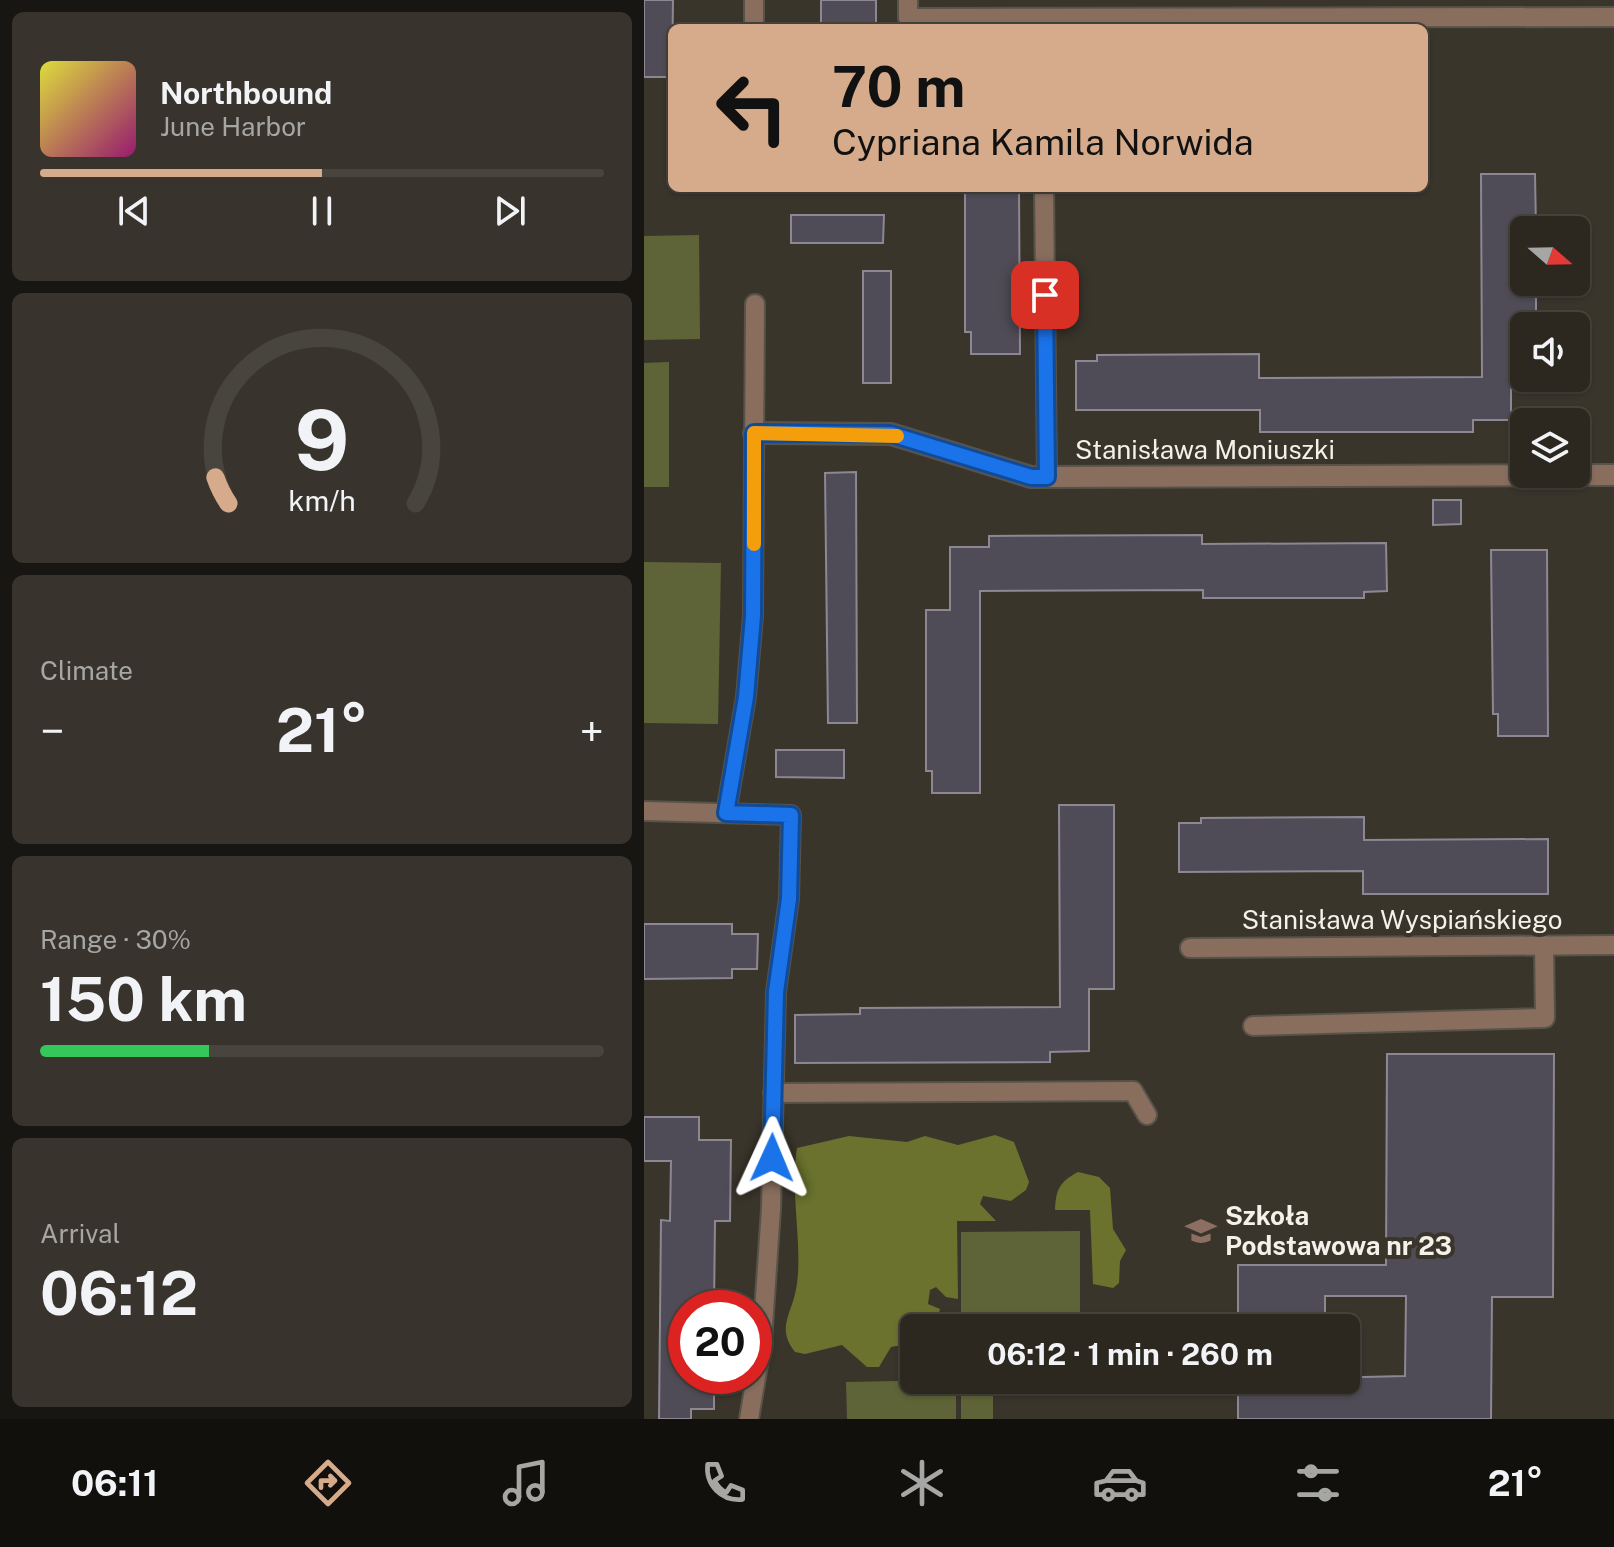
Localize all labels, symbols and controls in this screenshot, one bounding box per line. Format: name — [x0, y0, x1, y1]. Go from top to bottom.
text: 70 m — [832, 54, 965, 120]
icon: left — [700, 56, 804, 160]
text: Northbound — [160, 75, 332, 111]
text: June Harbor — [160, 111, 306, 142]
text: Cypriana Kamila Norwida — [832, 121, 1254, 163]
icon: previous — [112, 189, 156, 233]
icon: pause — [300, 189, 344, 233]
icon: next — [488, 189, 532, 233]
north arrow — [1510, 216, 1590, 296]
map controls — [1510, 216, 1590, 488]
pin — [1011, 261, 1079, 329]
icon: arrive — [1023, 273, 1067, 317]
button: sound — [1510, 312, 1590, 392]
text: 9 — [295, 391, 349, 489]
button: layers — [1510, 408, 1590, 488]
street label: Stanisława Moniuszki — [1075, 434, 1335, 465]
text: km/h — [288, 484, 356, 517]
text: Climate — [40, 655, 133, 686]
text: 21° — [276, 695, 368, 766]
text: − — [40, 705, 64, 757]
text: + — [580, 705, 604, 757]
street label: Stanisława Wyspiańskiego — [1242, 904, 1562, 935]
text: Range · 30% — [40, 924, 191, 955]
text: 150 km — [40, 964, 247, 1035]
position arrow — [730, 1116, 814, 1200]
place label: Szkoła Podstawowa nr 23 — [1225, 1200, 1452, 1261]
school or university icon: Szkoła Podstawowa nr 23 — [1184, 1214, 1218, 1248]
text: Arrival — [40, 1218, 120, 1249]
text: 06:12 — [40, 1258, 198, 1329]
speed limit sign: 20 — [668, 1290, 772, 1394]
text: 06:12 · 1 min · 260 m — [987, 1336, 1273, 1372]
icon: directions — [300, 1455, 356, 1511]
icon: music — [498, 1455, 554, 1511]
icon: phone — [696, 1455, 752, 1511]
icon: climate — [894, 1455, 950, 1511]
icon: car — [1092, 1455, 1148, 1511]
icon: filters — [1290, 1455, 1346, 1511]
text: 06:11 — [71, 1462, 158, 1504]
text: 21° — [1488, 1462, 1543, 1504]

